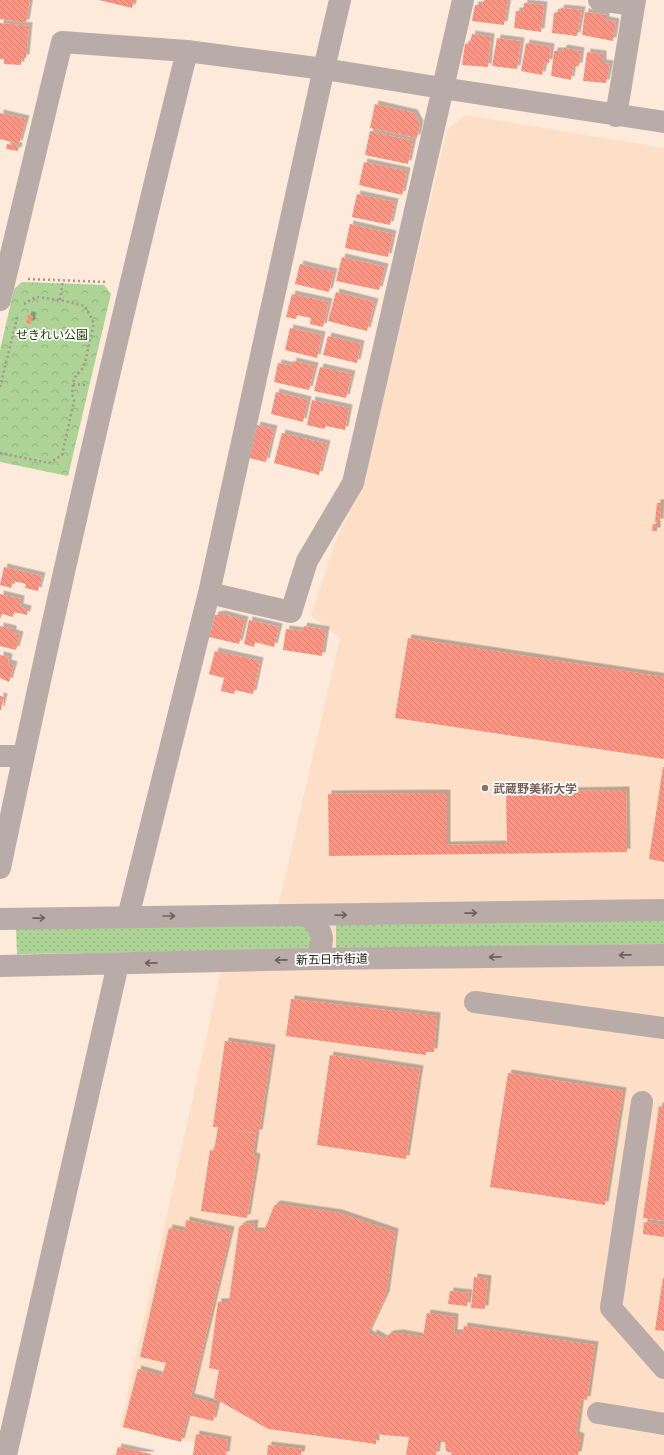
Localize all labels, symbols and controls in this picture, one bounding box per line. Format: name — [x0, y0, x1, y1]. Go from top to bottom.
park label: せきれい公園 — [16, 327, 88, 342]
place label: 武蔵野美術大学 — [493, 781, 577, 796]
marker: 武蔵野美術大学 — [480, 783, 490, 793]
one-way arrow — [464, 909, 477, 917]
one-way arrow — [334, 911, 347, 919]
one-way arrow — [162, 912, 175, 920]
one-way arrow — [32, 914, 45, 922]
street label: 新五日市街道 — [296, 951, 368, 967]
one-way arrow — [619, 952, 632, 959]
one-way arrow — [489, 953, 502, 961]
one-way arrow — [275, 956, 288, 964]
one-way arrow — [145, 959, 158, 967]

